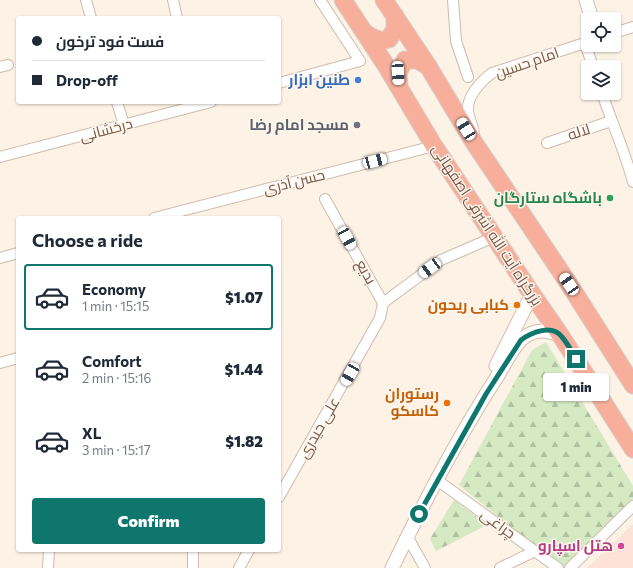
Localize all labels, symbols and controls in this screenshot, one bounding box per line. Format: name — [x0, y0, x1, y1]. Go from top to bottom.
map controls — [581, 12, 621, 100]
button: locate — [581, 12, 621, 52]
text: فست فود ترخون — [56, 32, 164, 50]
street label: امام حسین — [492, 43, 562, 83]
button: layers — [581, 60, 621, 100]
car — [391, 61, 405, 85]
place label: طنین ابزار — [288, 70, 350, 89]
text: Drop-off — [56, 71, 118, 89]
marker: طنین ابزار — [353, 75, 363, 85]
street label: درخشانی — [77, 113, 135, 147]
place label: مسجد امام رضا — [249, 115, 349, 135]
car — [455, 116, 477, 142]
street label: لاله — [565, 119, 592, 143]
marker: مسجد امام رضا — [352, 120, 362, 130]
street label: بزرگراه آیت الله اشرفی اصفهانی — [427, 140, 547, 310]
car — [362, 152, 388, 170]
street label: حسن آذری — [261, 165, 327, 199]
place label: باشگاه ستارگان — [494, 188, 602, 207]
marker: باشگاه ستارگان — [605, 193, 615, 203]
car — [336, 225, 358, 251]
text: Choose a ride — [32, 229, 143, 251]
street label: بدیع — [350, 256, 381, 288]
car — [417, 256, 443, 280]
car — [557, 271, 581, 297]
icon: car — [34, 279, 70, 315]
text: Economy — [82, 280, 146, 298]
text: $1.07 — [225, 288, 263, 306]
place label: کبابی ریحون — [428, 295, 509, 314]
text: 1 min · 15:15 — [82, 298, 149, 314]
marker: کبابی ریحون — [512, 300, 522, 310]
route end — [567, 350, 585, 368]
icon: car — [34, 351, 70, 387]
text: Comfort — [82, 352, 142, 370]
text: $1.44 — [224, 360, 263, 378]
car — [339, 361, 361, 387]
text: 2 min · 15:16 — [82, 370, 151, 386]
callout: 1 min — [543, 373, 609, 401]
text: 1 min — [560, 379, 592, 395]
place label: رستوران کاسکو — [385, 384, 439, 420]
street label: علی حیدری — [293, 394, 345, 462]
marker: رستوران کاسکو — [442, 398, 452, 408]
icon: car — [34, 423, 70, 459]
text: XL — [82, 424, 101, 442]
text: $1.82 — [225, 432, 263, 450]
text: 3 min · 15:17 — [82, 442, 151, 458]
button: Confirm — [32, 498, 265, 544]
street label: چراغی — [476, 504, 520, 544]
route start — [410, 505, 428, 523]
place label: هتل اسپارو — [538, 536, 613, 556]
marker: هتل اسپارو — [616, 541, 626, 551]

